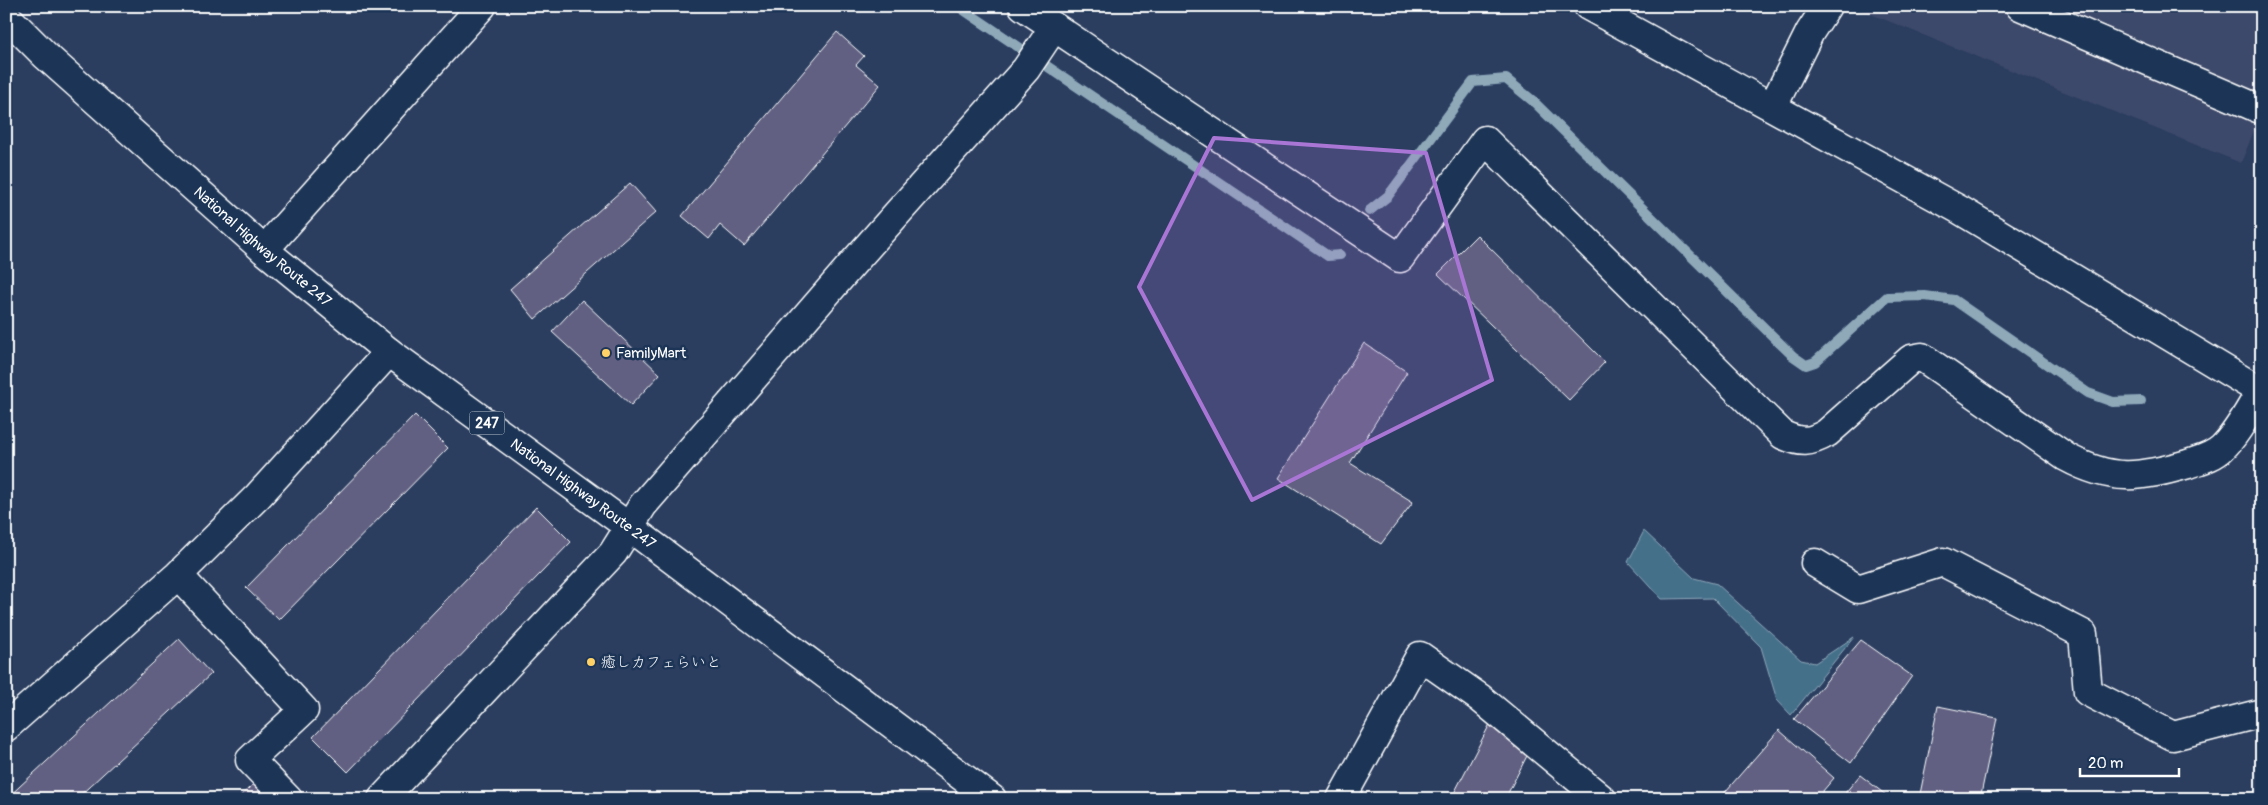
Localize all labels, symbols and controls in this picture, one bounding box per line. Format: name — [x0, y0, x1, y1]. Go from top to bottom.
street label: National Highway Route 247 — [190, 182, 335, 311]
place label: FamilyMart — [616, 344, 687, 363]
marker: FamilyMart — [600, 347, 612, 359]
road number: 247 — [470, 412, 504, 434]
street label: National Highway Route 247 — [507, 434, 660, 553]
place label: 癒しカフェらいと — [601, 653, 721, 672]
marker: 癒しカフェらいと — [585, 656, 597, 668]
scale bar — [2080, 745, 2179, 777]
text: 20 m — [2088, 754, 2123, 773]

